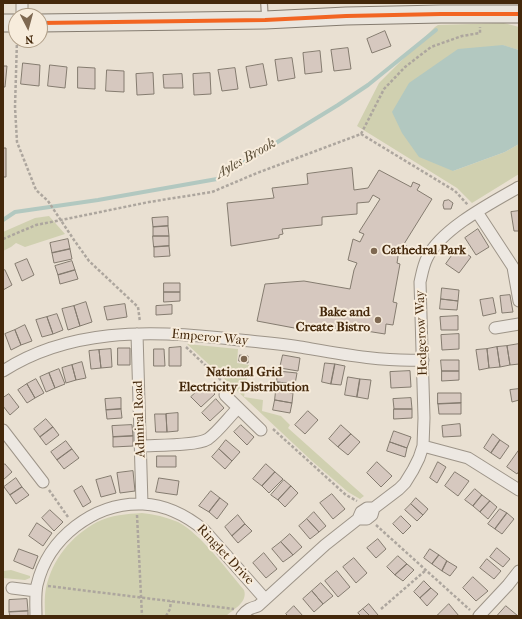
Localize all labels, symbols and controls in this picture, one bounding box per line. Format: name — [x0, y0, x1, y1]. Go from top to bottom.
north arrow — [8, 8, 48, 48]
text: N — [24, 33, 34, 46]
water label: Ayles Brook — [213, 135, 279, 183]
place label: Cathedral Park — [382, 243, 466, 259]
marker: Cathedral Park — [369, 246, 379, 256]
street label: Hedgerow Way — [413, 290, 431, 376]
place label: Bake and Create Bistro — [296, 305, 370, 336]
marker: Bake and Create Bistro — [373, 315, 383, 325]
street label: Emperor Way — [171, 327, 249, 349]
marker: National Grid Electricity Distribution — [239, 354, 249, 364]
place label: National Grid Electricity Distribution — [179, 365, 309, 396]
street label: Admiral Road — [131, 380, 149, 458]
street label: Ringlet Drive — [193, 522, 257, 588]

